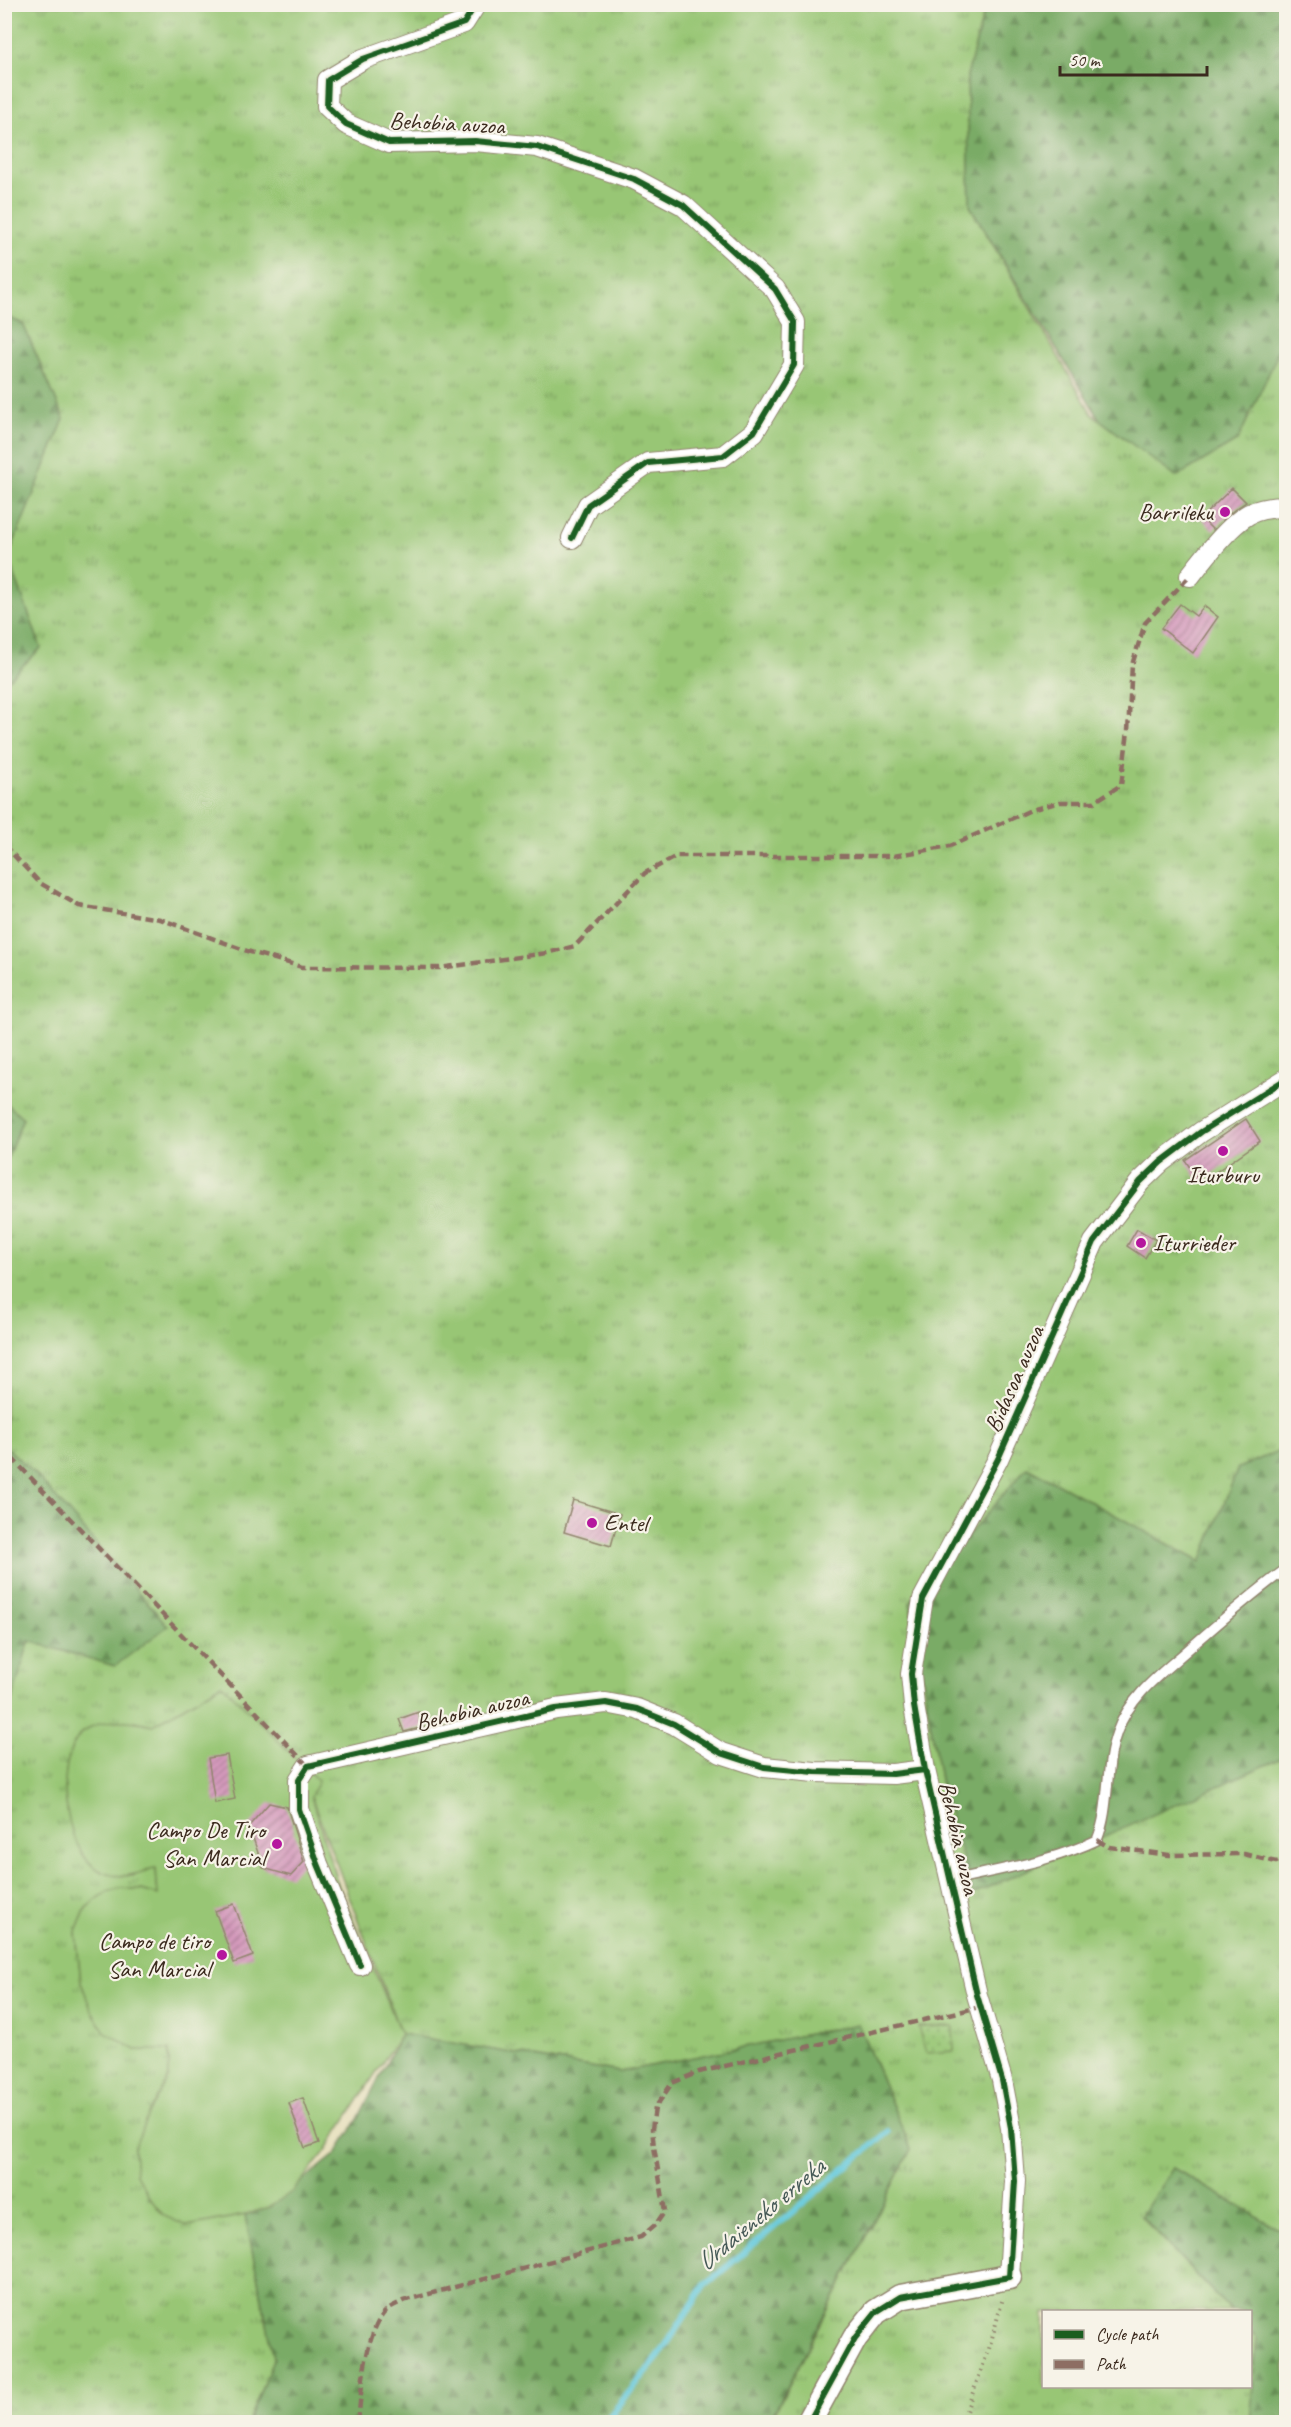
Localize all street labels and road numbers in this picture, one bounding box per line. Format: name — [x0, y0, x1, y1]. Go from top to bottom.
street label: Behobia auzoa — [389, 105, 507, 141]
street label: Bidasoa auzoa — [977, 1320, 1051, 1437]
street label: Behobia auzoa — [412, 1682, 533, 1738]
street label: Behobia auzoa — [931, 1778, 987, 1899]

